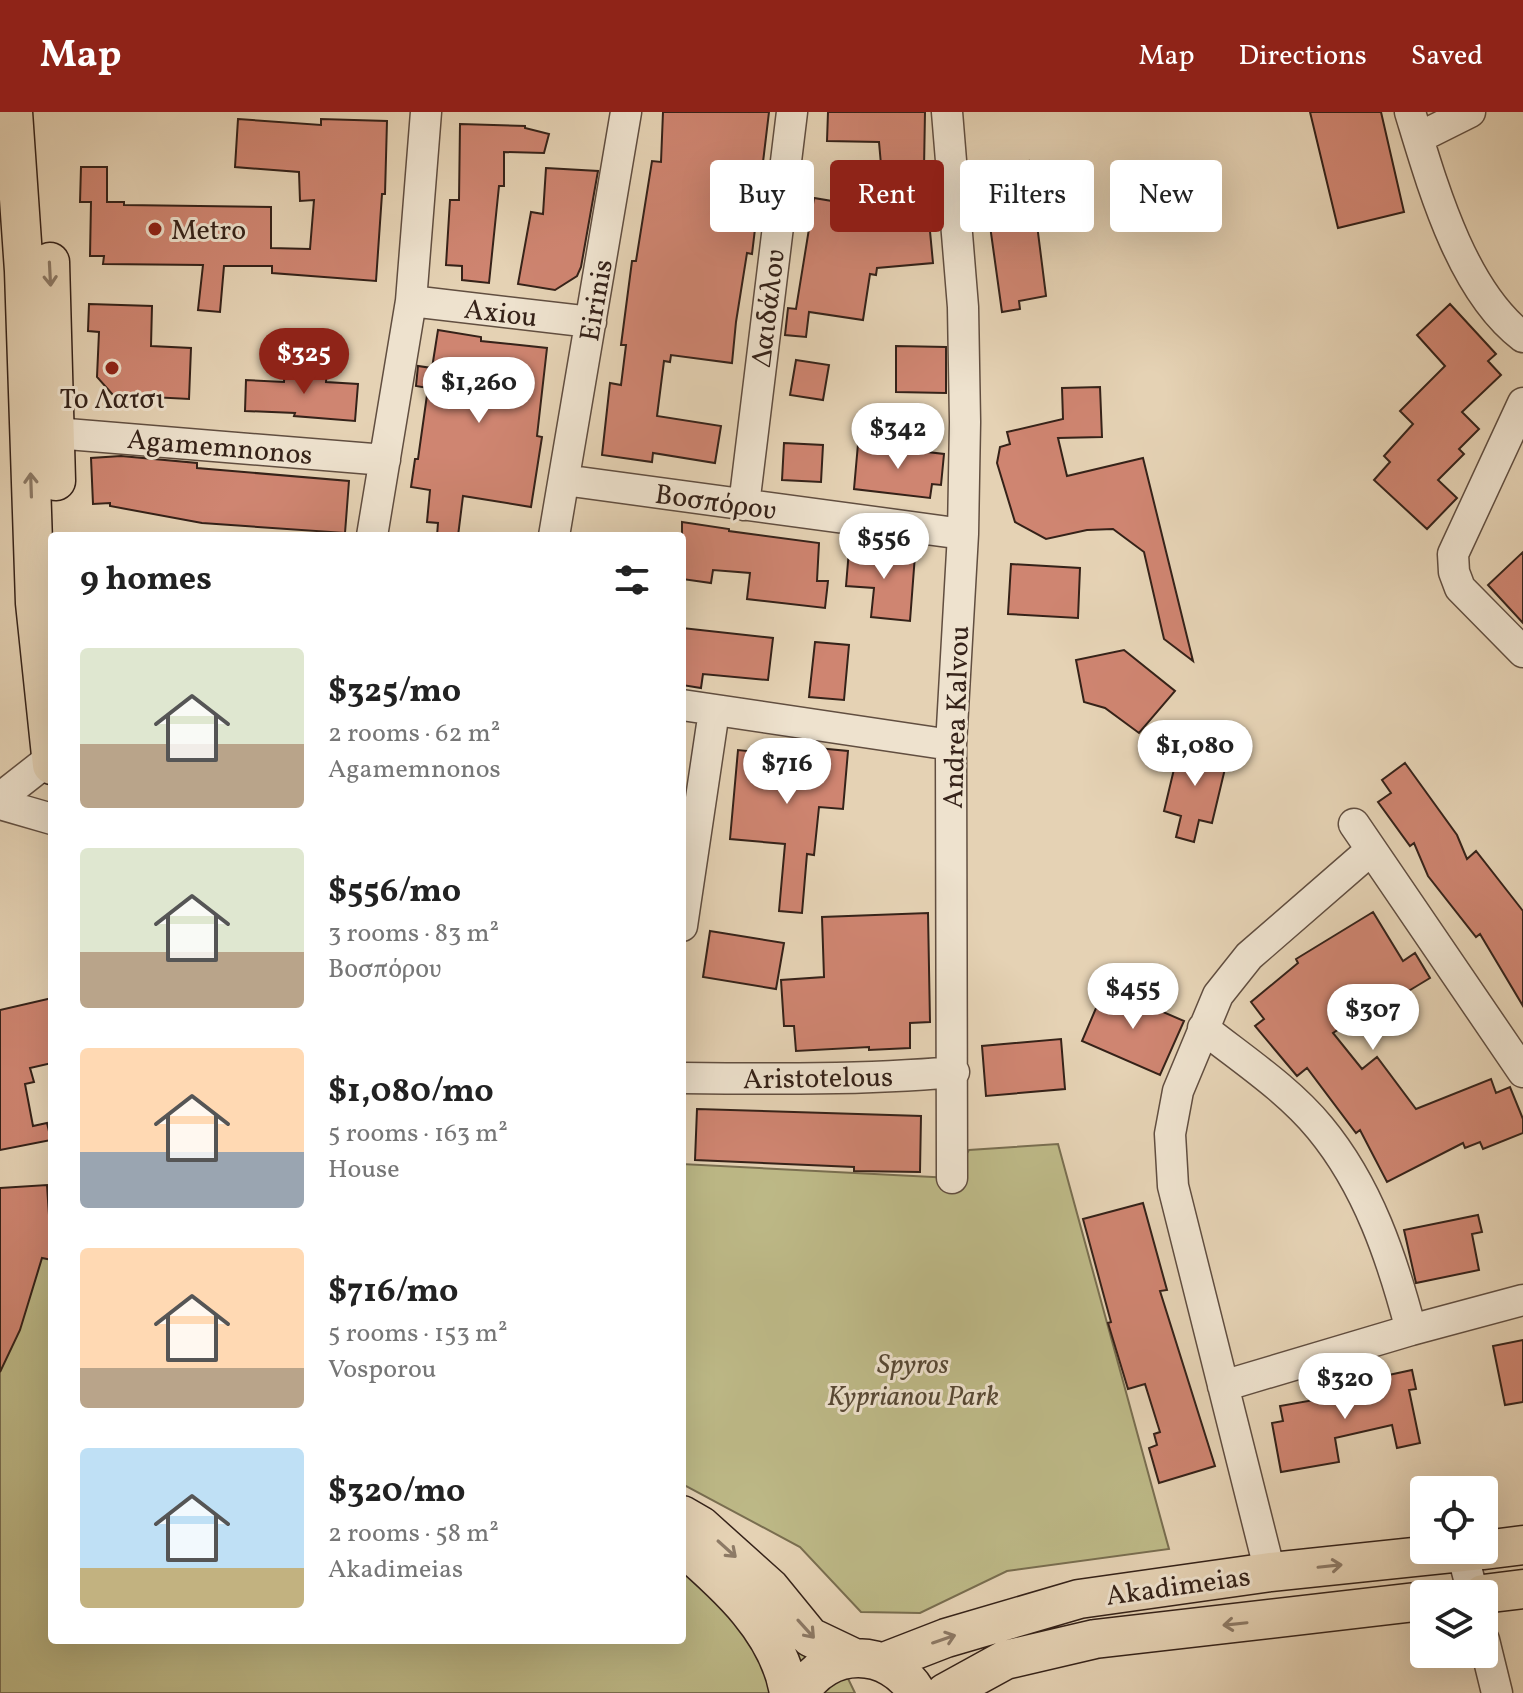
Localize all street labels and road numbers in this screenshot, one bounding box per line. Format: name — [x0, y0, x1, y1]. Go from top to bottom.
street label: Δαιδάλου — [743, 247, 796, 370]
street label: Eirinis — [571, 256, 624, 344]
street label: Axiou — [462, 291, 540, 338]
street label: Agamemnonos — [125, 421, 314, 476]
street label: Βοσπόρου — [652, 476, 779, 531]
street label: Andrea Kalvou — [935, 625, 980, 809]
street label: Aristotelous — [743, 1059, 893, 1100]
street label: Akadimeias — [1104, 1558, 1253, 1617]

